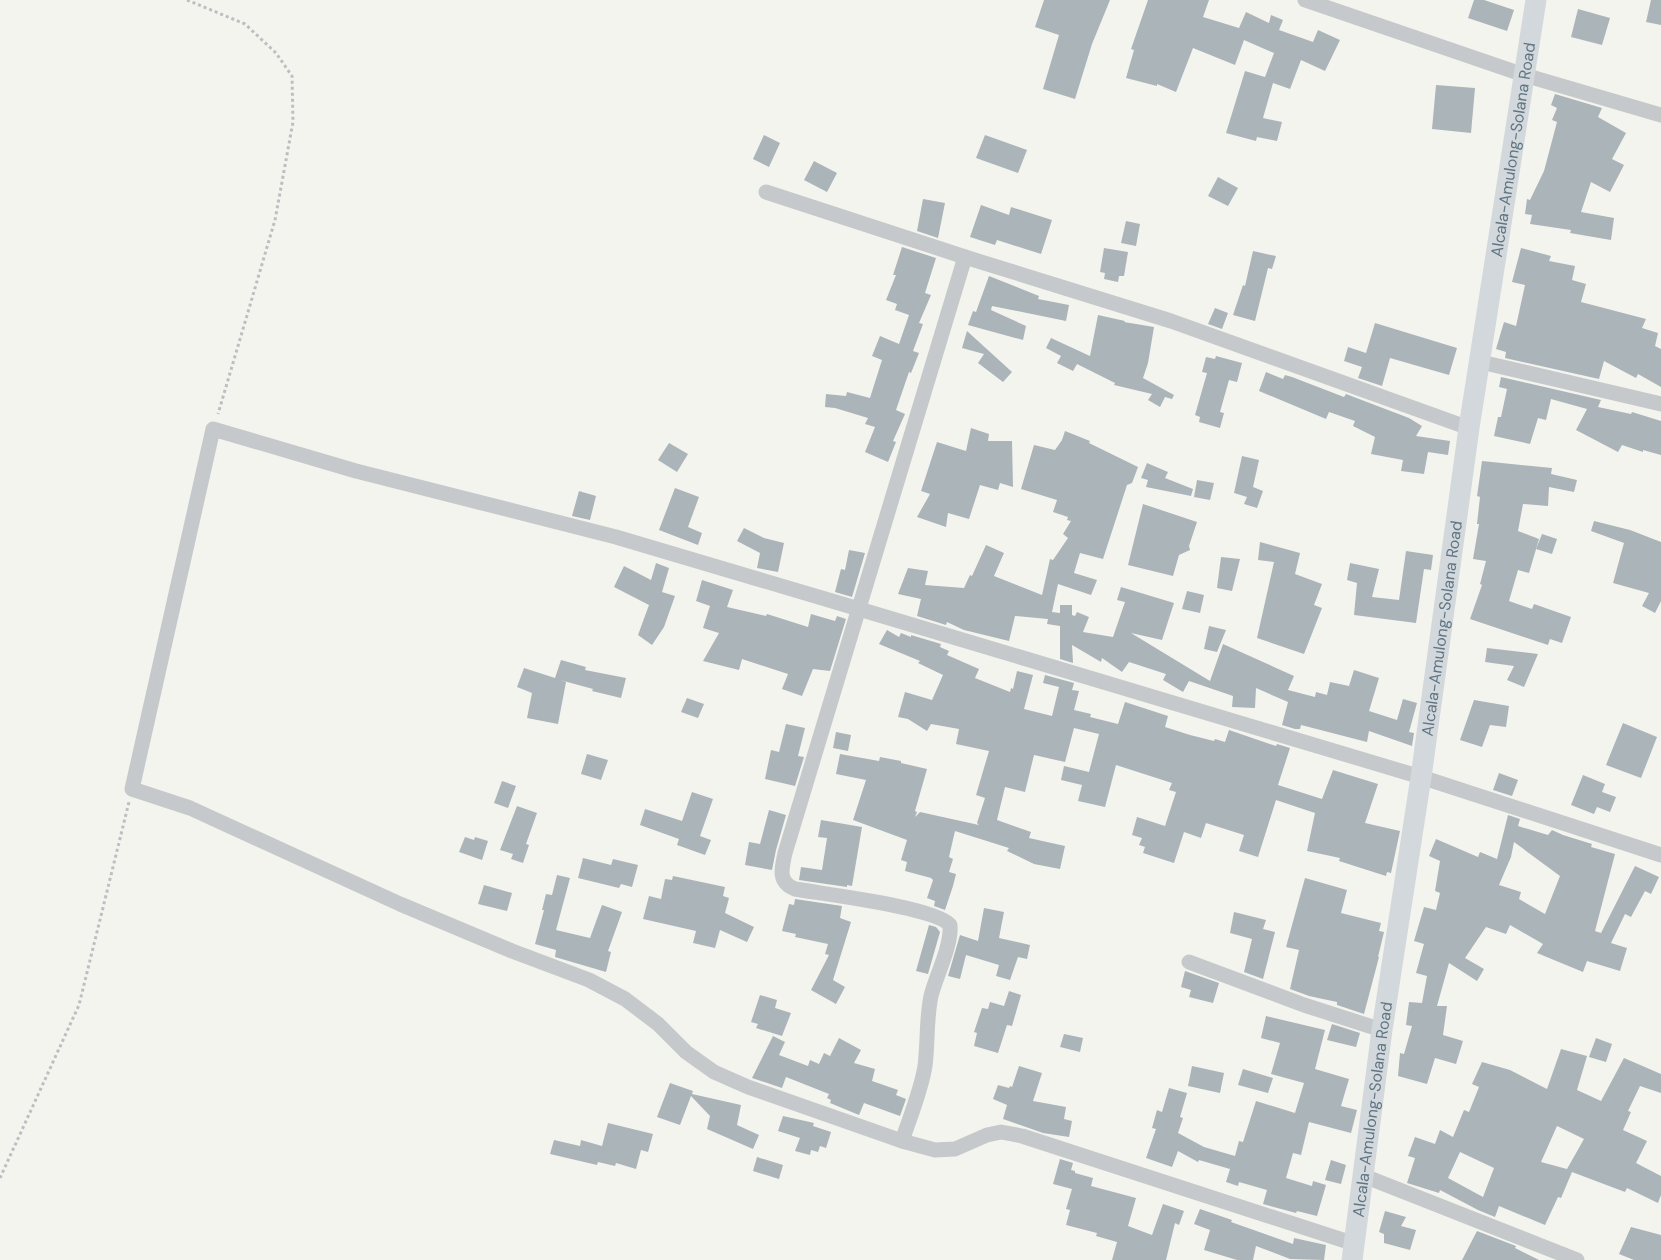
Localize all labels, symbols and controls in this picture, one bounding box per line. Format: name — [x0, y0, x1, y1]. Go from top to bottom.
street label: Alcala-Amulong-Solana Road — [1486, 41, 1540, 259]
street label: Alcala-Amulong-Solana Road — [1417, 519, 1467, 737]
street label: Alcala-Amulong-Solana Road — [1348, 1000, 1397, 1218]

